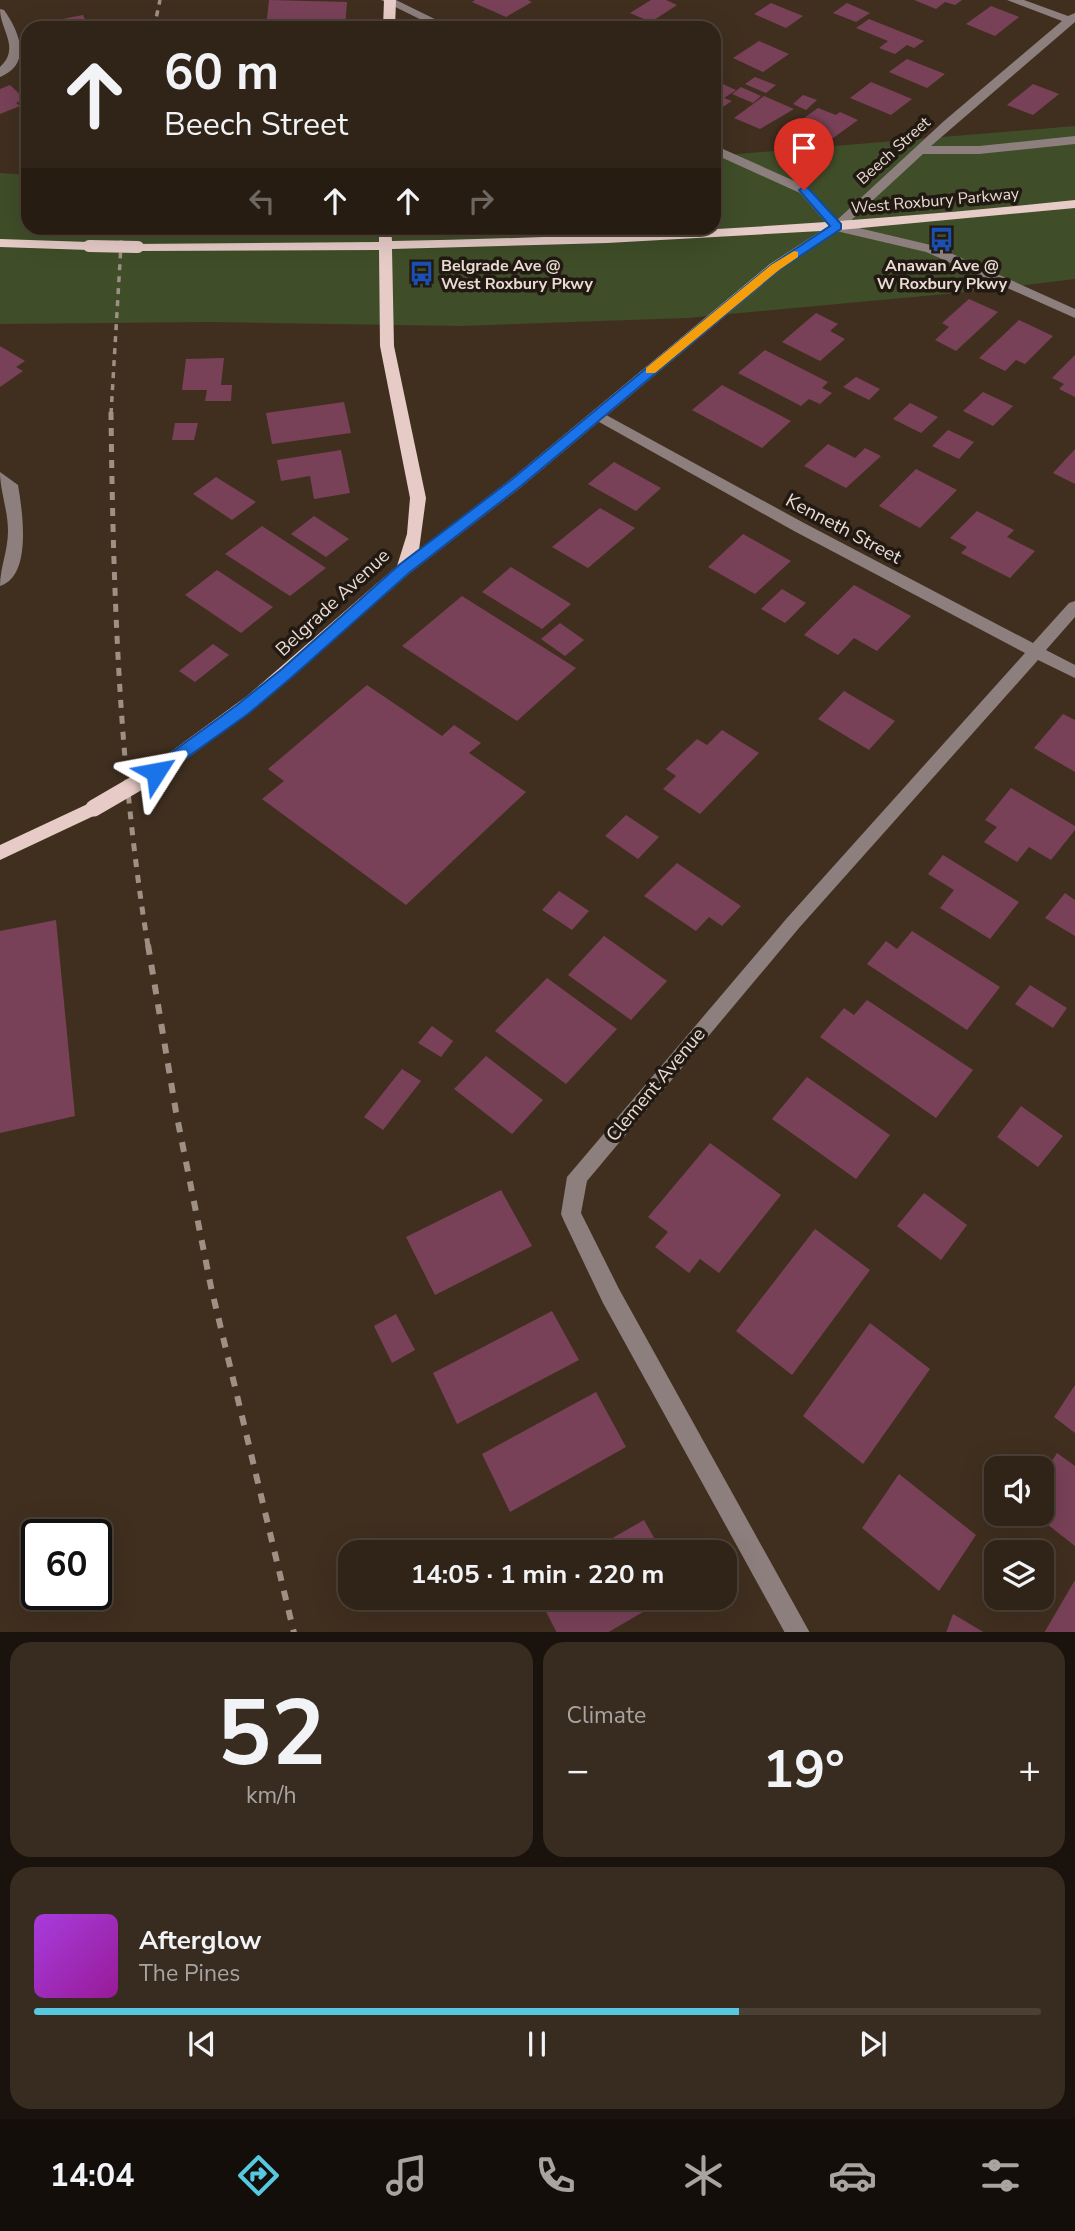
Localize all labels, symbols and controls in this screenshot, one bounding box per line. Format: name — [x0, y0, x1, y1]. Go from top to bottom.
text: 60 m — [164, 39, 279, 106]
icon: ahead — [49, 49, 140, 140]
text: Beech Street — [164, 103, 348, 146]
street label: Beech Street — [852, 111, 936, 190]
pin — [774, 118, 834, 190]
icon: arrive — [785, 129, 823, 167]
icon: left — [243, 182, 281, 220]
icon: ahead — [316, 182, 354, 220]
icon: ahead — [389, 182, 427, 220]
icon: right — [462, 182, 500, 220]
street label: West Roxbury Parkway — [850, 183, 1021, 219]
bus stop icon: Anawan Ave @ W Roxbury Pkwy — [928, 225, 956, 253]
place label: Belgrade Ave @ West Roxbury Pkwy — [441, 255, 594, 295]
place label: Anawan Ave @ W Roxbury Pkwy — [877, 255, 1008, 295]
bus stop icon: Belgrade Ave @ West Roxbury Pkwy — [407, 260, 435, 288]
street label: Kenneth Street — [781, 487, 906, 570]
street label: Belgrade Avenue — [270, 543, 395, 662]
position arrow — [119, 735, 193, 809]
street label: Clement Avenue — [600, 1022, 711, 1147]
map controls — [984, 1456, 1054, 1610]
button: sound — [984, 1456, 1054, 1526]
speed limit sign: 60 — [21, 1519, 112, 1610]
button: layers — [984, 1540, 1054, 1610]
text: 14:05 · 1 min · 220 m — [411, 1557, 664, 1592]
text: 52 — [217, 1672, 326, 1796]
text: Climate — [567, 1700, 646, 1731]
text: 19° — [763, 1734, 845, 1805]
text: − — [567, 1745, 589, 1796]
text: + — [1018, 1745, 1041, 1796]
text: km/h — [246, 1780, 297, 1811]
text: Afterglow — [139, 1923, 262, 1958]
text: The Pines — [139, 1958, 240, 1989]
icon: previous — [183, 2025, 221, 2063]
icon: pause — [518, 2025, 556, 2063]
icon: next — [854, 2025, 892, 2063]
icon: directions — [234, 2151, 283, 2200]
icon: music — [382, 2151, 431, 2200]
icon: phone — [531, 2151, 580, 2200]
icon: climate — [679, 2151, 728, 2200]
icon: car — [828, 2151, 877, 2200]
icon: filters — [976, 2151, 1025, 2200]
text: 14:04 — [50, 2154, 134, 2197]

